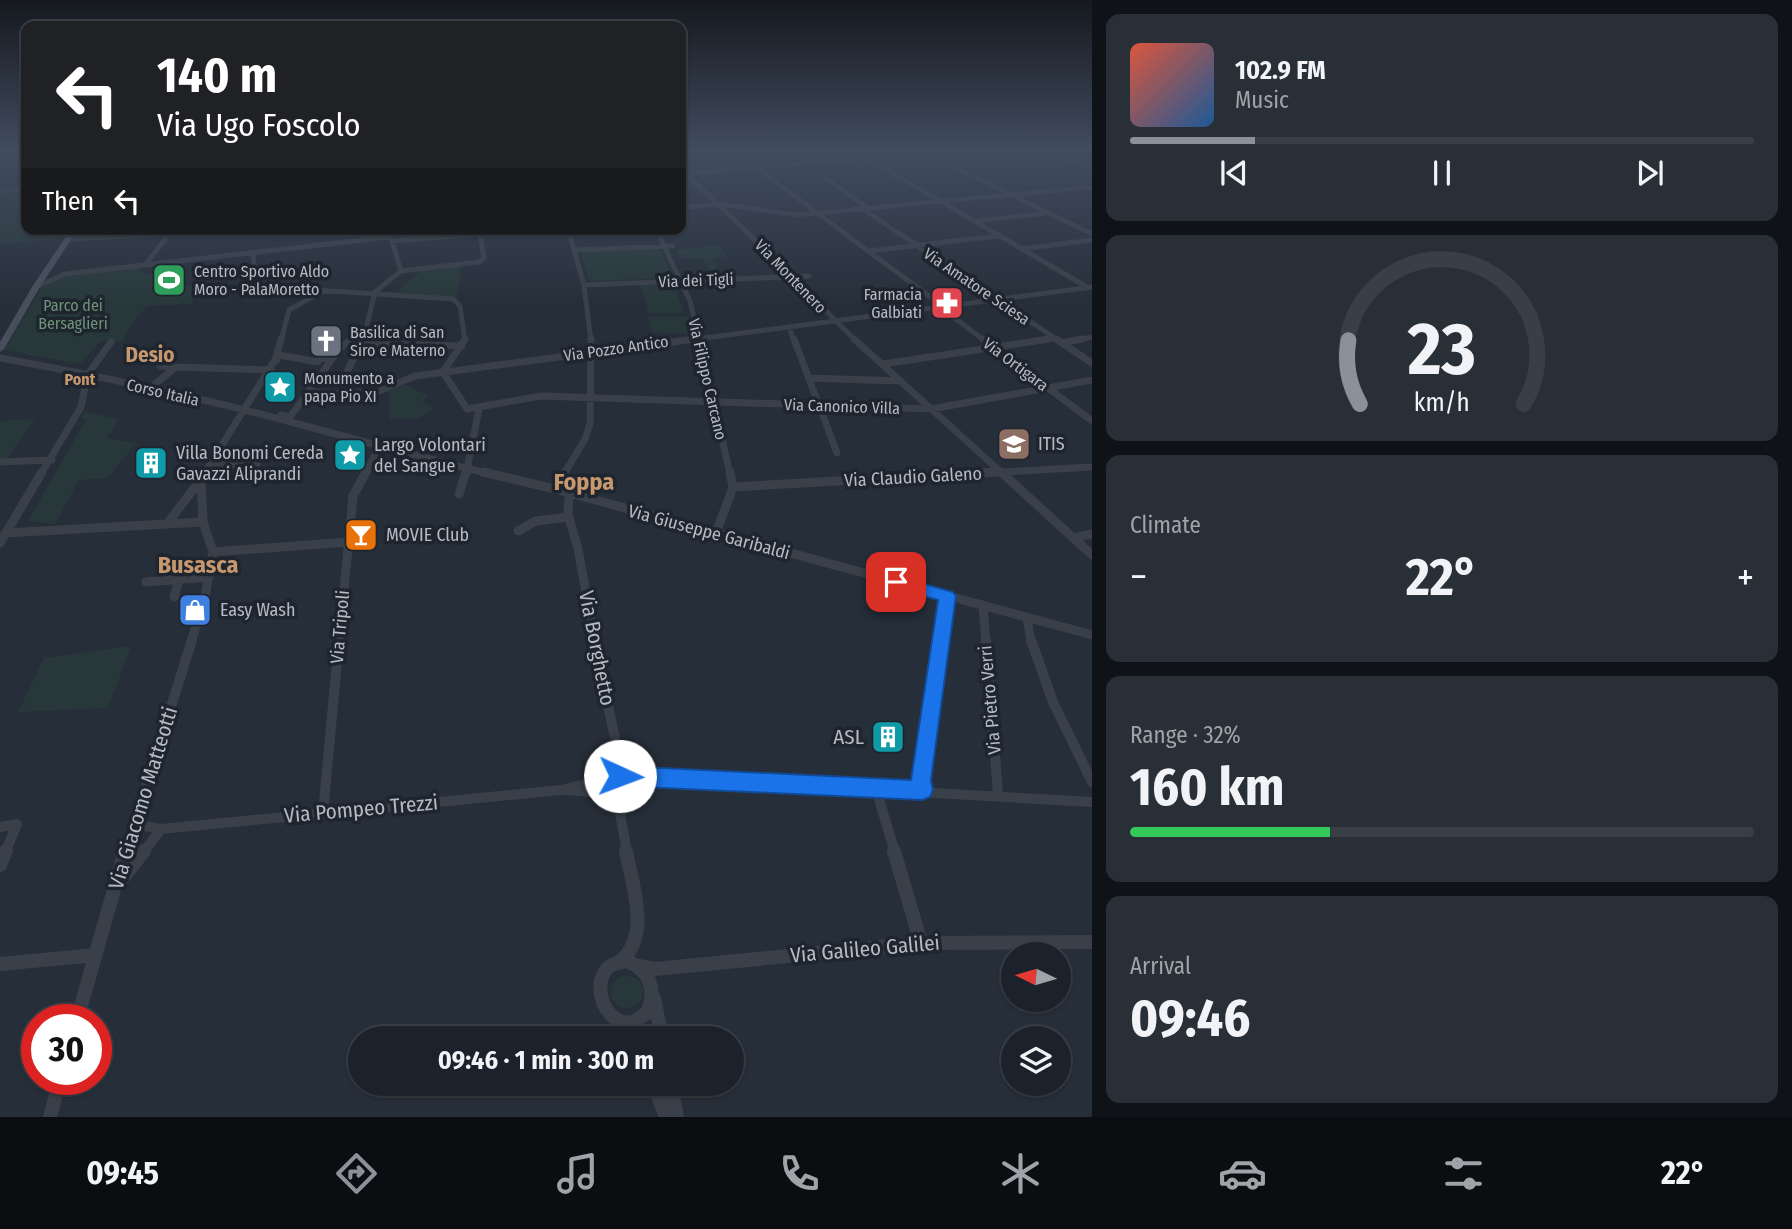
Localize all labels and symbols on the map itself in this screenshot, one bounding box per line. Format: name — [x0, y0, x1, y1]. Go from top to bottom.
street label: Via Montenero — [751, 236, 830, 317]
street label: Via Amatore Sciesa — [920, 244, 1033, 329]
sports icon: Centro Sportivo Aldo Moro - PalaMoretto — [150, 261, 188, 299]
place label: Centro Sportivo Aldo Moro - PalaMoretto — [194, 262, 329, 299]
street label: Via dei Tigli — [658, 270, 734, 291]
pharmacy icon: Farmacia Galbiati — [928, 284, 966, 322]
place label: Farmacia Galbiati — [864, 285, 922, 322]
park label: Parco dei Bersaglieri — [38, 296, 108, 333]
street label: Via Filippo Carcano — [684, 317, 731, 442]
church icon: Basilica di San Siro e Materno — [307, 322, 345, 360]
place label: Basilica di San Siro e Materno — [350, 323, 446, 360]
street label: Via Pozzo Antico — [562, 332, 670, 365]
street label: Via Ortigara — [979, 334, 1052, 395]
district label: Desio — [126, 342, 175, 368]
place icon: Monumento a papa Pio XI — [261, 368, 299, 406]
place label: Monumento a papa Pio XI — [304, 369, 394, 406]
district label: Pont — [65, 370, 96, 389]
street label: Corso Italia — [125, 375, 201, 410]
street label: Via Canonico Villa — [784, 395, 900, 418]
school or university icon: ITIS — [995, 425, 1033, 463]
place label: ITIS — [1038, 433, 1065, 455]
place label: Largo Volontari del Sangue — [374, 434, 486, 477]
place icon: Largo Volontari del Sangue — [331, 436, 369, 474]
place label: Villa Bonomi Cereda Gavazzi Aliprandi — [176, 442, 324, 485]
building icon: Villa Bonomi Cereda Gavazzi Aliprandi — [132, 444, 170, 482]
street label: Via Claudio Galeno — [844, 462, 982, 492]
district label: Foppa — [554, 468, 614, 496]
street label: Via Giuseppe Garibaldi — [626, 500, 792, 564]
bar icon: MOVIE Club — [342, 516, 380, 554]
place label: MOVIE Club — [386, 524, 469, 546]
district label: Busasca — [158, 551, 238, 579]
pin — [866, 552, 926, 612]
street label: Via Borghetto — [573, 588, 621, 708]
street label: Via Tripoli — [326, 589, 354, 665]
shop icon: Easy Wash — [176, 591, 214, 629]
place label: Easy Wash — [220, 599, 295, 621]
street label: Via Pietro Verri — [974, 644, 1006, 756]
street label: Via Giacomo Matteotti — [103, 704, 183, 892]
building icon: ASL — [869, 718, 907, 756]
place label: ASL — [833, 724, 865, 750]
position arrow — [583, 739, 657, 813]
street label: Via Pompeo Trezzi — [283, 789, 439, 829]
street label: Via Galileo Galilei — [789, 930, 941, 968]
north arrow — [1001, 942, 1071, 1012]
speed limit sign: 30 — [21, 1004, 112, 1095]

